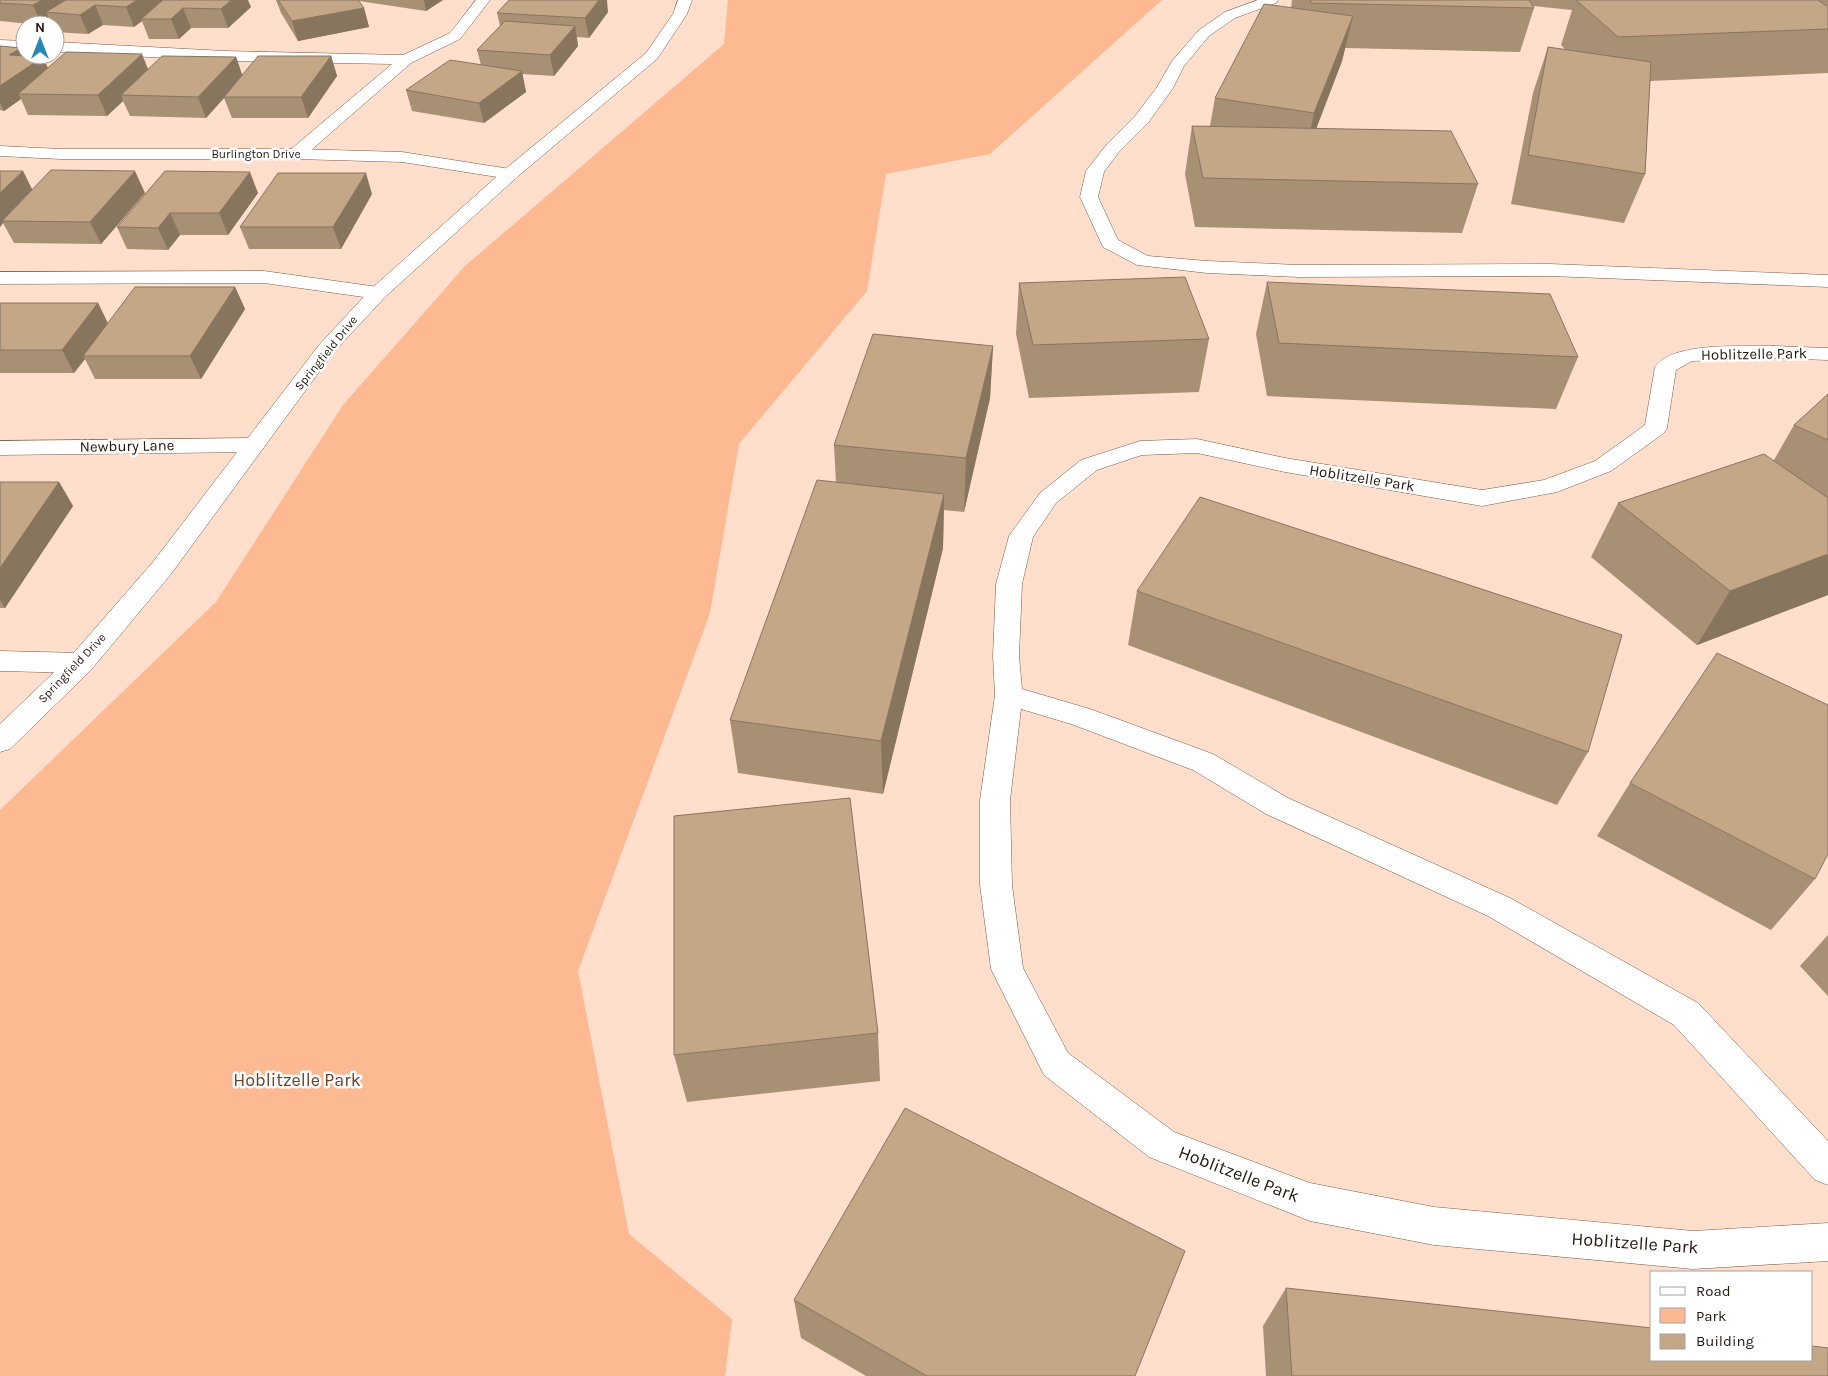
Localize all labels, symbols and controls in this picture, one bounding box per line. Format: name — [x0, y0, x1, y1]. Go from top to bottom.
north arrow — [15, 15, 65, 65]
text: N — [35, 19, 45, 36]
street label: Burlington Drive — [211, 147, 301, 161]
street label: Springfield Drive — [292, 313, 360, 393]
street label: Hoblitzelle Park — [1701, 344, 1807, 364]
street label: Newbury Lane — [79, 436, 175, 456]
street label: Hoblitzelle Park — [1308, 461, 1416, 495]
street label: Springfield Drive — [35, 630, 109, 706]
park label: Hoblitzelle Park — [233, 1069, 361, 1091]
street label: Hoblitzelle Park — [1175, 1141, 1303, 1207]
street label: Hoblitzelle Park — [1571, 1228, 1699, 1258]
legend — [1650, 1271, 1813, 1361]
text: Road — [1696, 1282, 1731, 1300]
text: Park — [1696, 1307, 1726, 1325]
text: Building — [1696, 1332, 1754, 1350]

